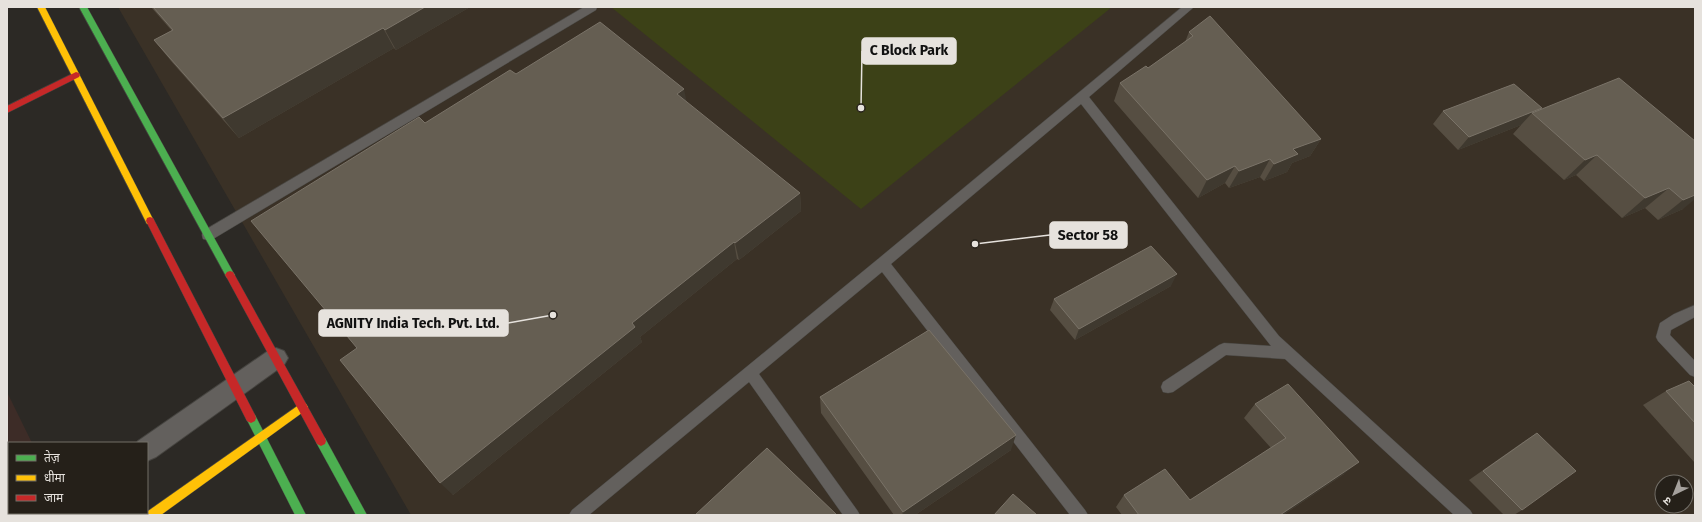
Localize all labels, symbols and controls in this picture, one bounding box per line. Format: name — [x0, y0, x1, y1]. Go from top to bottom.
callout: C Block Park — [862, 38, 956, 64]
text: C Block Park — [870, 42, 949, 59]
callout: Sector 58 — [1050, 222, 1127, 248]
text: Sector 58 — [1058, 227, 1118, 244]
callout: AGNITY India Tech. Pvt. Ltd. — [319, 310, 508, 336]
text: AGNITY India Tech. Pvt. Ltd. — [326, 315, 499, 332]
legend — [8, 442, 148, 514]
text: तेज़ — [44, 450, 61, 465]
text: धीमा — [44, 470, 66, 485]
north arrow — [1654, 474, 1694, 514]
text: जाम — [44, 491, 64, 505]
text: उ — [1660, 494, 1674, 508]

